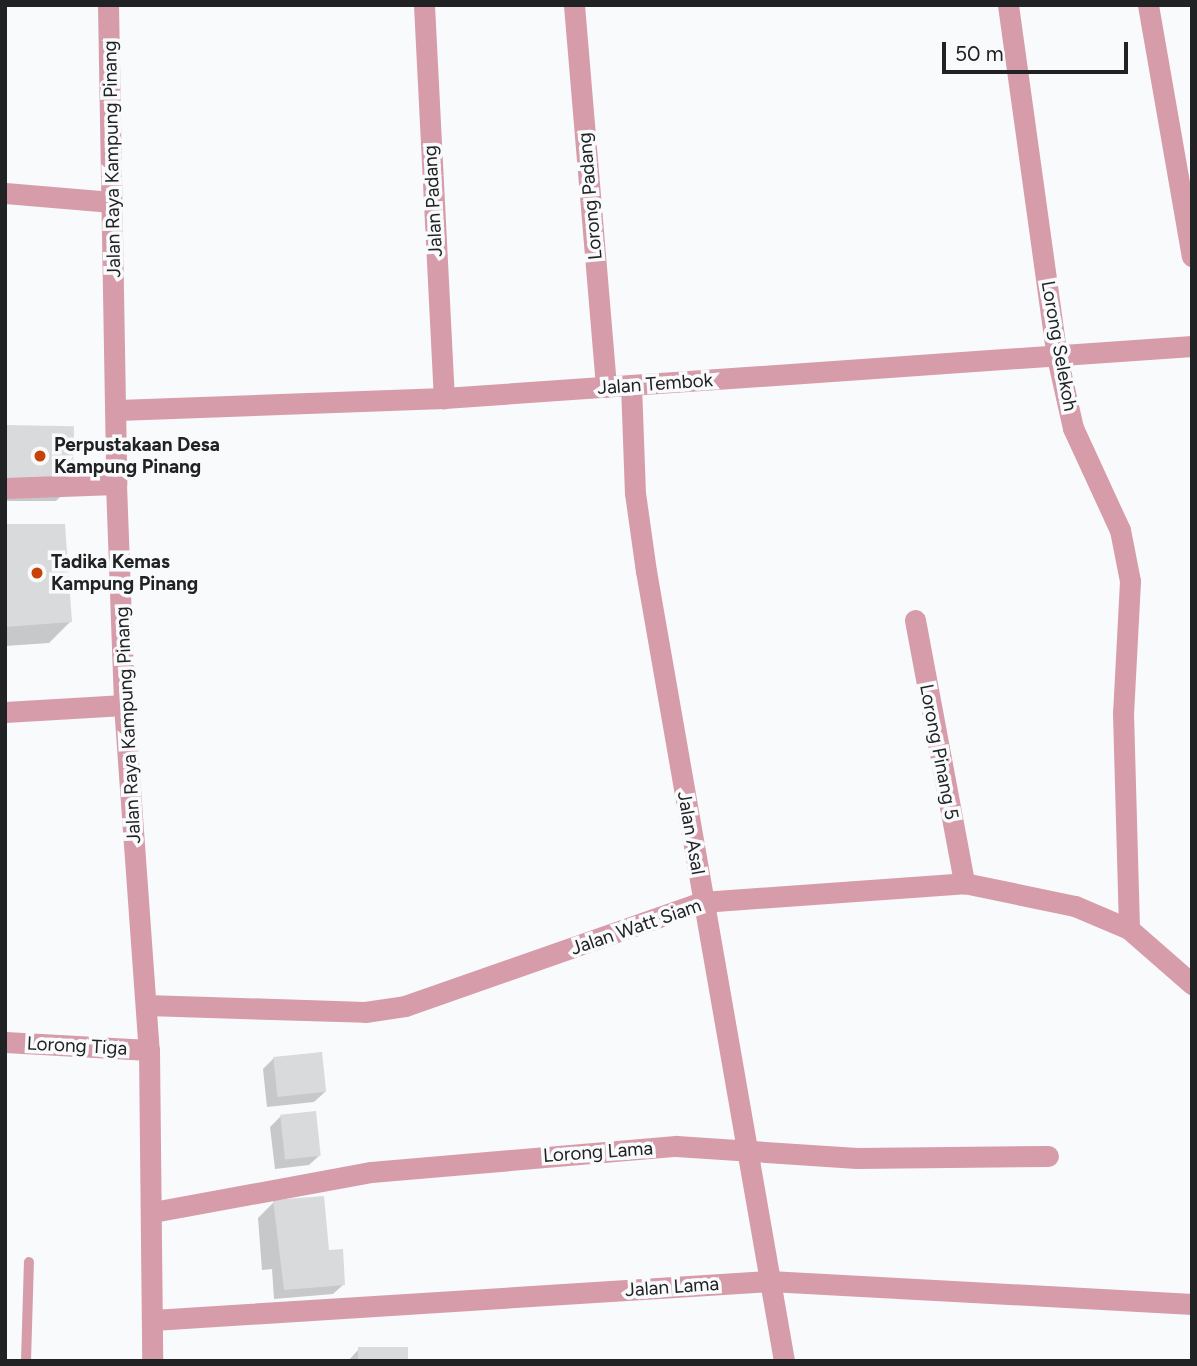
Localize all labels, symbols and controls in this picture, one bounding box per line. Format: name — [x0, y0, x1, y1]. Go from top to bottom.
scale bar — [945, 28, 1130, 72]
street label: Jalan Raya Kampung Pinang — [99, 40, 125, 278]
text: 50 m — [955, 41, 1004, 66]
street label: Lorong Padang — [573, 131, 607, 261]
street label: Jalan Padang — [419, 145, 447, 257]
street label: Lorong Selekoh — [1036, 279, 1082, 413]
street label: Jalan Tembok — [596, 369, 714, 399]
place label: Perpustakaan Desa Kampung Pinang — [54, 434, 220, 478]
marker: Perpustakaan Desa Kampung Pinang — [32, 448, 48, 464]
place label: Tadika Kemas Kampung Pinang — [51, 551, 198, 595]
marker: Tadika Kemas Kampung Pinang — [29, 565, 45, 581]
street label: Jalan Raya Kampung Pinang — [110, 606, 146, 844]
street label: Lorong Pinang 5 — [915, 682, 963, 822]
street label: Jalan Asal — [672, 790, 710, 876]
street label: Jalan Watt Siam — [568, 894, 704, 960]
street label: Lorong Tiga — [26, 1032, 128, 1060]
street label: Lorong Lama — [542, 1137, 654, 1167]
street label: Jalan Lama — [624, 1272, 720, 1302]

